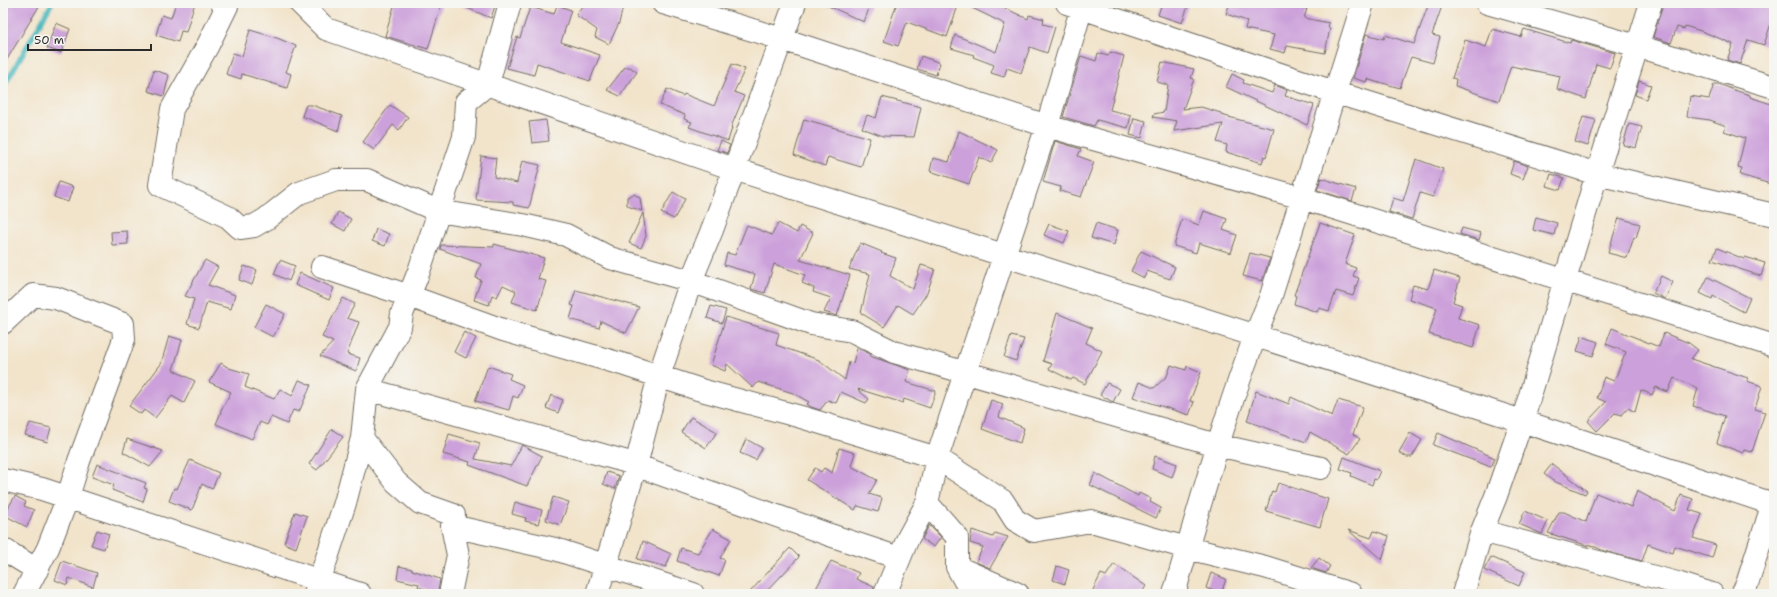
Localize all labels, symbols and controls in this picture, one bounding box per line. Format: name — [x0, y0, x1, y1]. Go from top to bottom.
scale bar — [28, 26, 151, 52]
text: 50 m — [34, 32, 64, 48]

